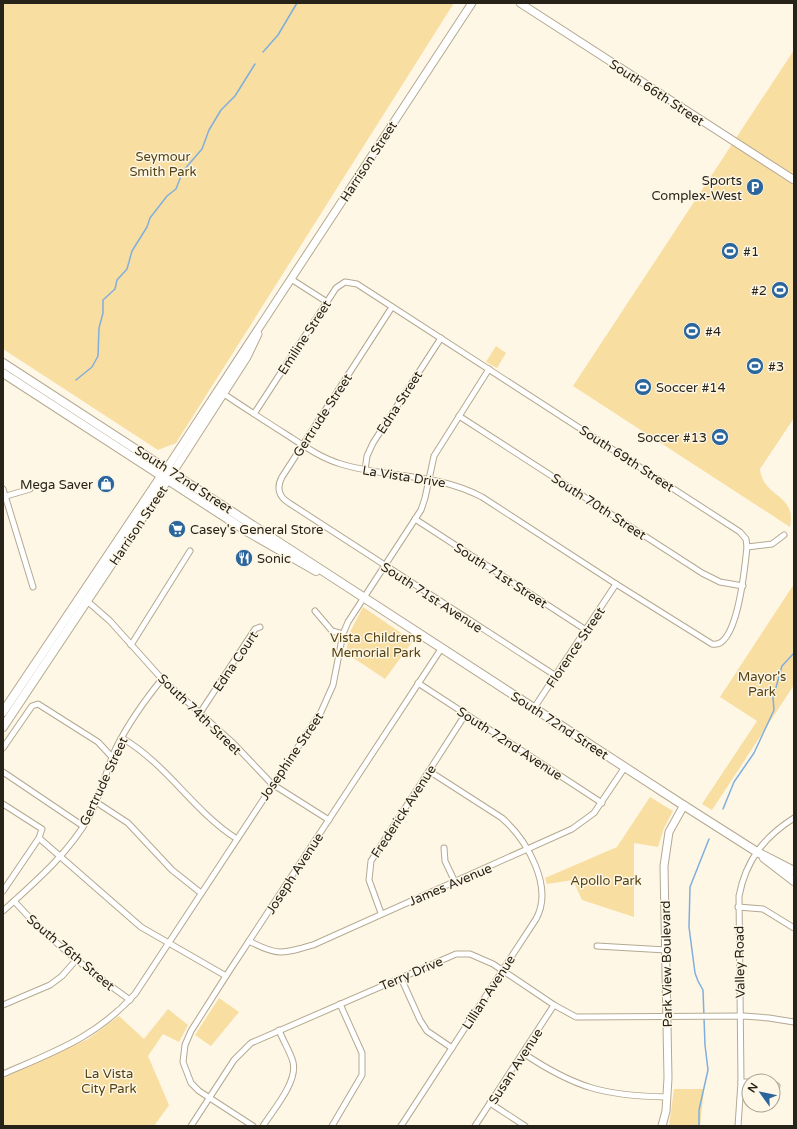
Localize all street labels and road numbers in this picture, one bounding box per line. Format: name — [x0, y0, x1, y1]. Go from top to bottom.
street label: South 66th Street — [606, 56, 707, 129]
street label: Harrison Street — [337, 118, 401, 205]
street label: Emiline Street — [275, 297, 335, 378]
street label: Edna Street — [374, 368, 426, 437]
street label: Gertrude Street — [290, 371, 356, 460]
street label: South 69th Street — [576, 422, 677, 495]
street label: South 72nd Street — [132, 442, 235, 517]
street label: La Vista Drive — [361, 463, 447, 491]
street label: South 70th Street — [548, 470, 649, 543]
street label: Harrison Street — [106, 483, 171, 569]
street label: South 71st Street — [451, 540, 550, 612]
street label: South 71st Avenue — [378, 559, 485, 637]
street label: Florence Street — [543, 604, 609, 691]
street label: Edna Court — [210, 628, 262, 695]
street label: South 74th Street — [154, 671, 244, 759]
street label: South 72nd Street — [508, 688, 611, 763]
street label: South 72nd Avenue — [454, 704, 565, 784]
street label: Josephine Street — [256, 709, 327, 804]
street label: Gertrude Street — [76, 734, 131, 828]
street label: Frederick Avenue — [368, 762, 440, 861]
street label: Joseph Avenue — [263, 830, 327, 917]
street label: James Avenue — [406, 860, 494, 910]
street label: Park View Boulevard — [658, 901, 676, 1027]
street label: South 76th Street — [23, 911, 118, 994]
street label: Valley Road — [731, 926, 749, 998]
street label: Lillian Avenue — [459, 952, 519, 1033]
street label: Terry Drive — [378, 954, 445, 994]
street label: Susan Avenue — [485, 1026, 546, 1107]

